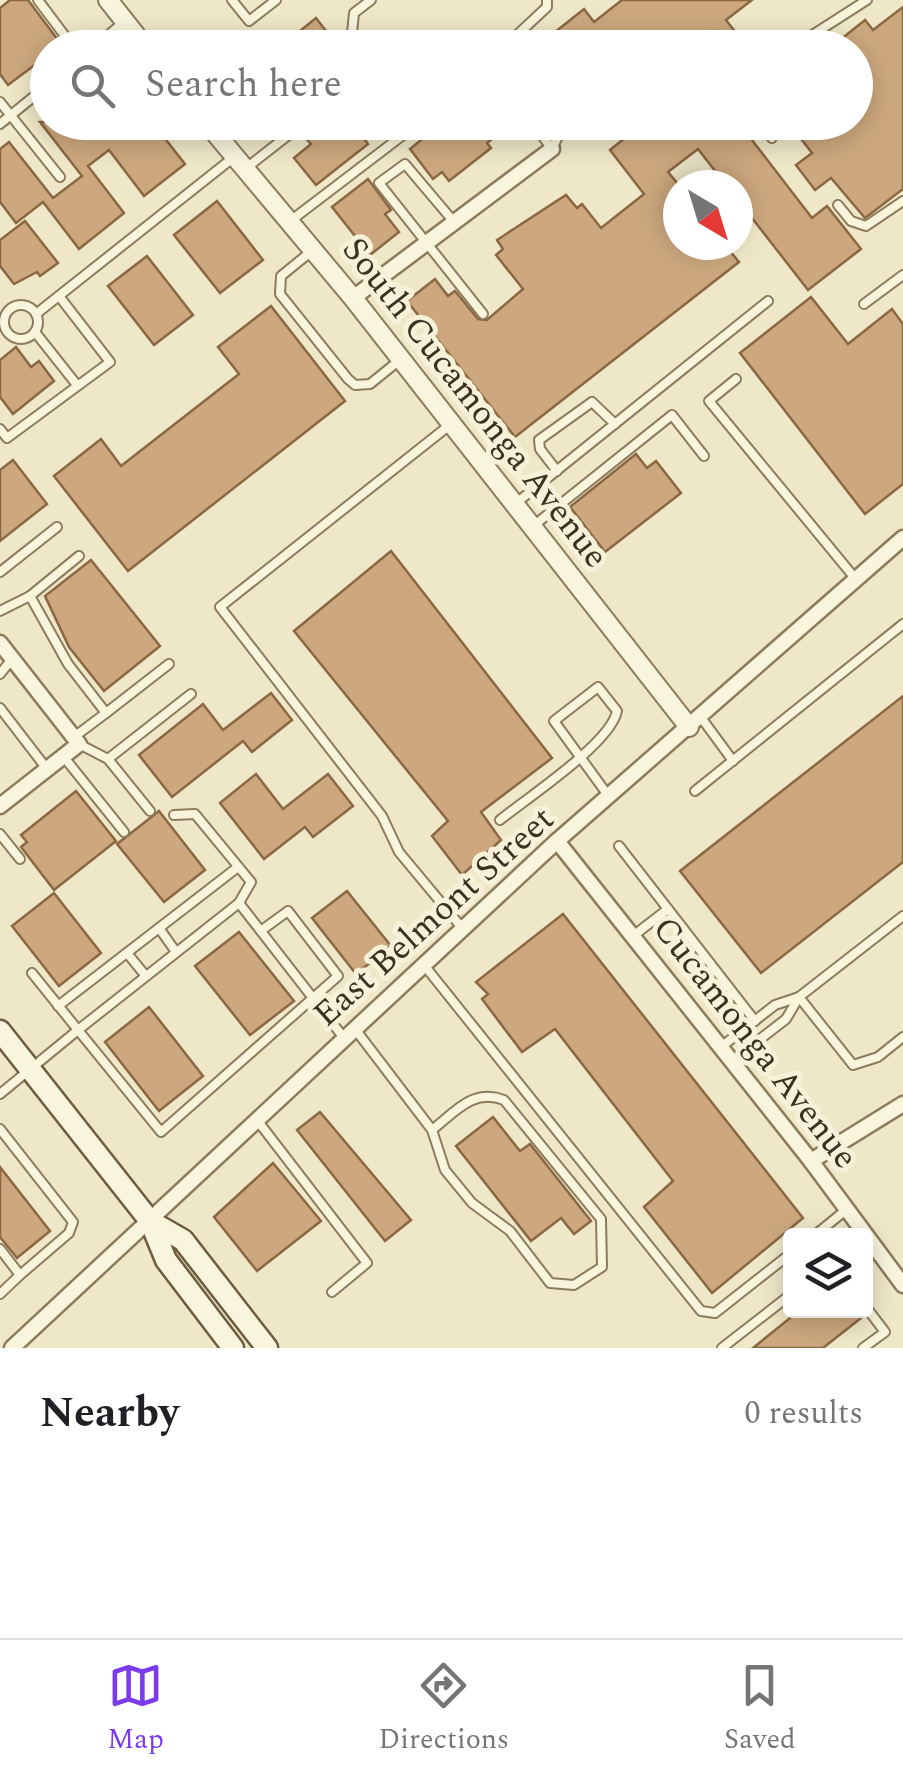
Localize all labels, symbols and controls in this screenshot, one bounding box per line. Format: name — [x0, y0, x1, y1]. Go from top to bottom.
search box — [30, 30, 873, 140]
text: Search here — [145, 56, 342, 114]
icon: search — [65, 58, 120, 113]
north arrow — [663, 170, 753, 260]
street label: South Cucamonga Avenue — [329, 226, 621, 580]
street label: East Belmont Street — [302, 794, 566, 1040]
street label: Cucamonga Avenue — [639, 905, 871, 1181]
map controls — [783, 1228, 873, 1318]
button: layers — [783, 1228, 873, 1318]
text: Nearby — [40, 1382, 179, 1445]
text: 0 results — [744, 1389, 863, 1438]
tab: Map — [107, 1658, 164, 1761]
tab: Directions — [378, 1658, 509, 1761]
tab: Saved — [724, 1658, 796, 1761]

